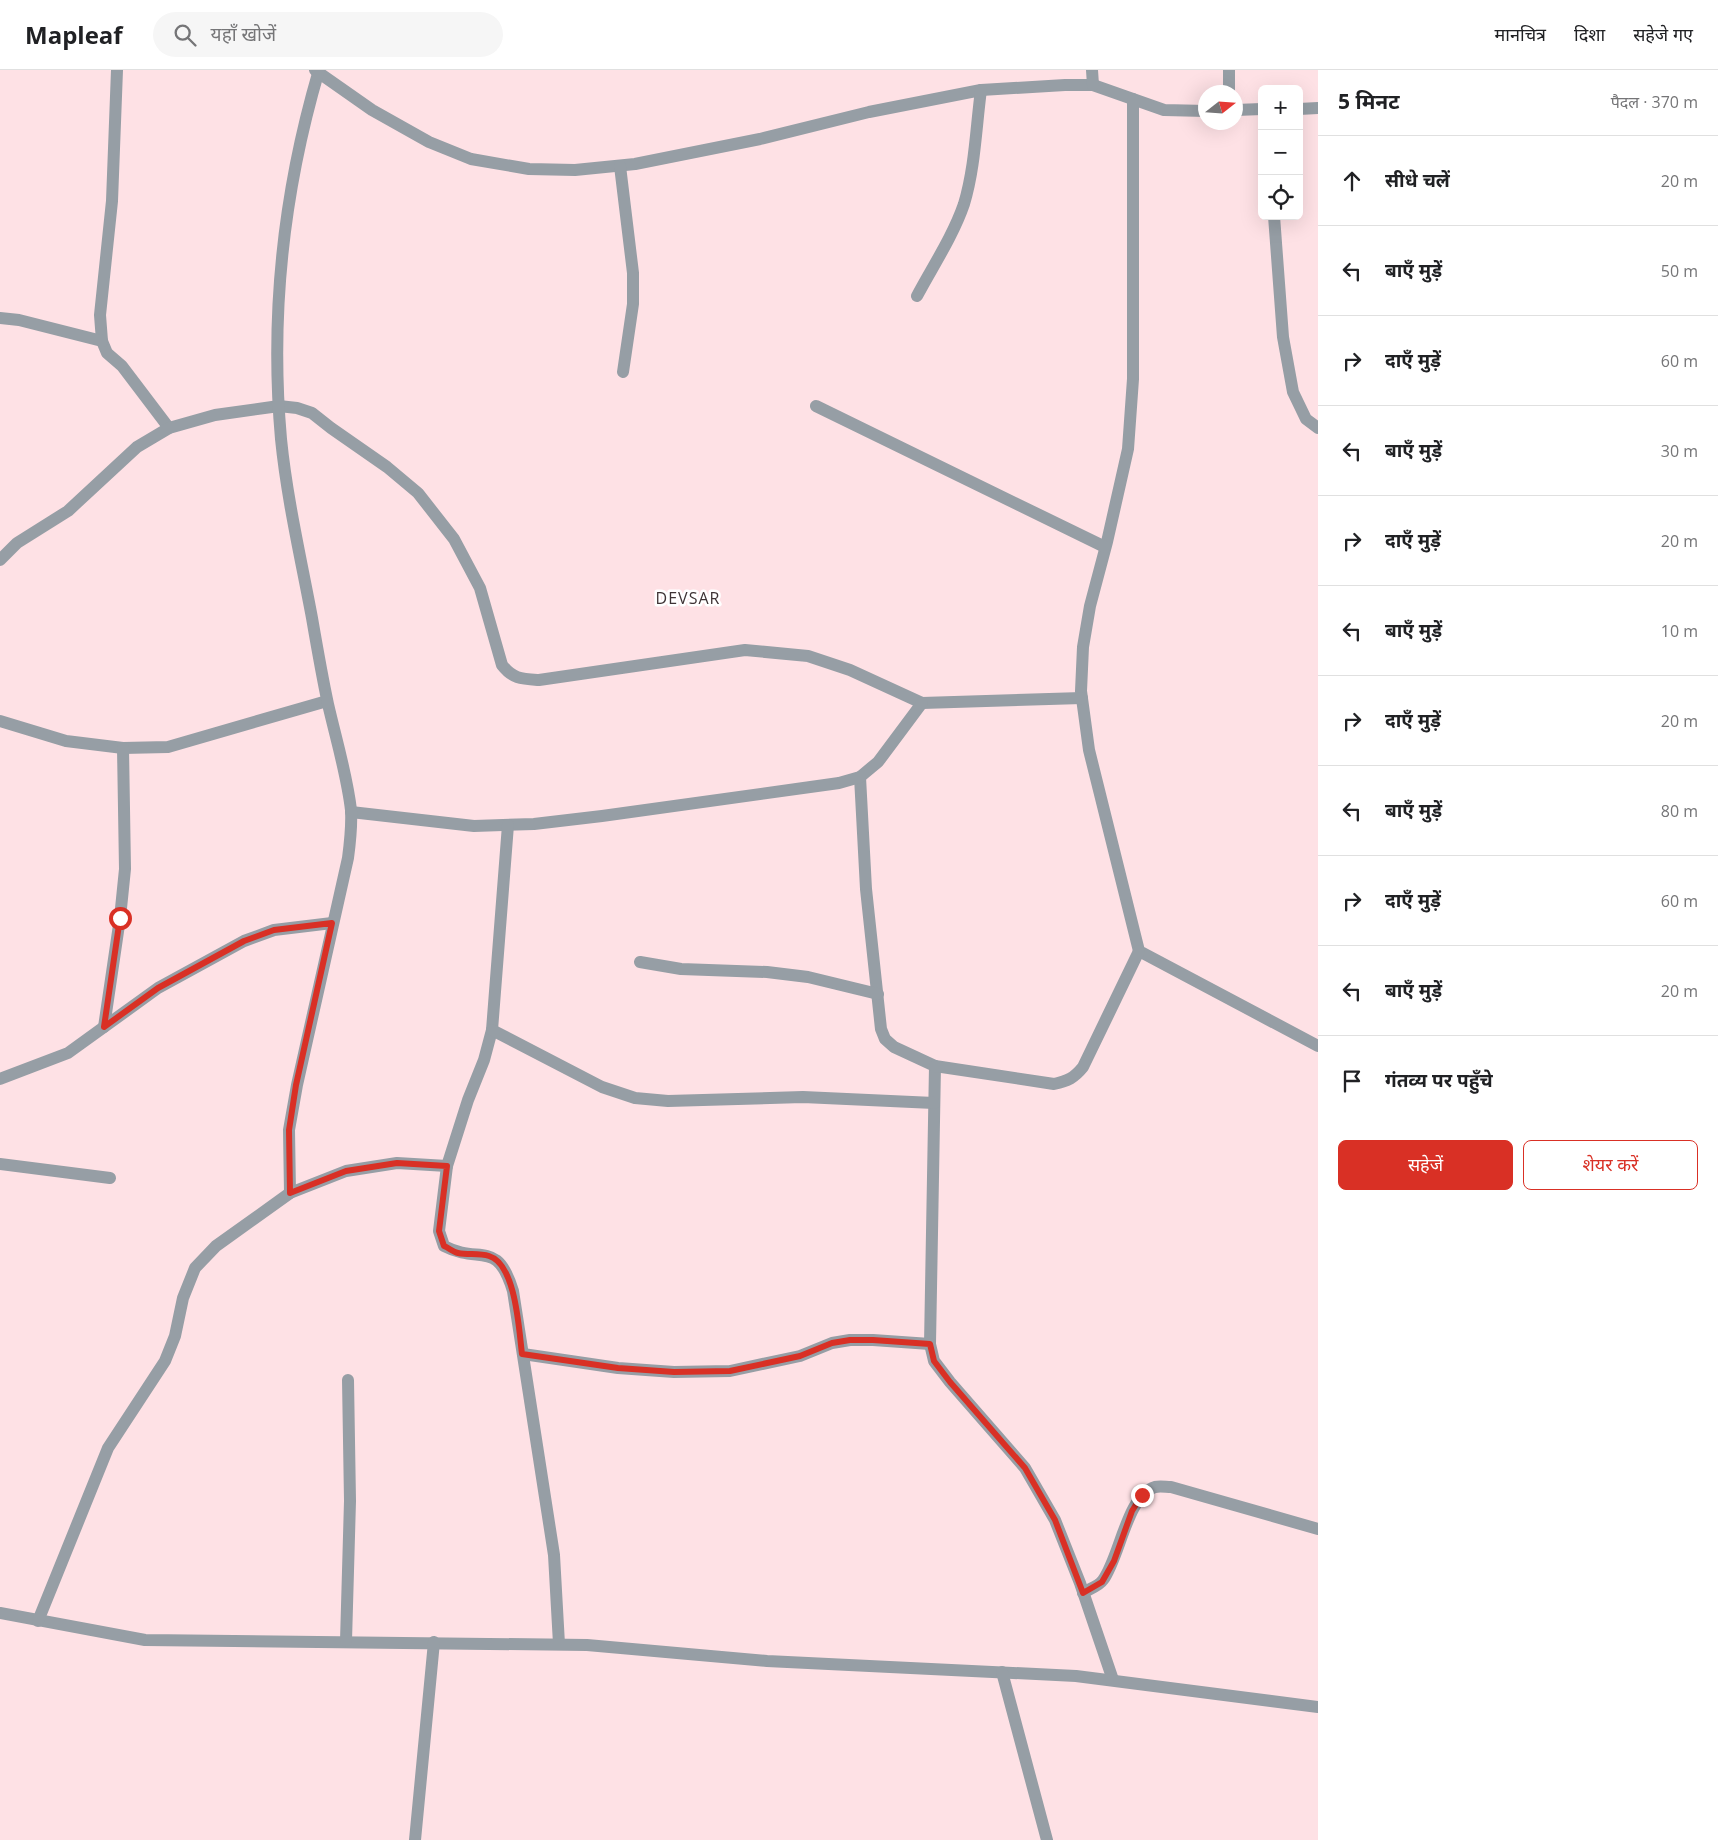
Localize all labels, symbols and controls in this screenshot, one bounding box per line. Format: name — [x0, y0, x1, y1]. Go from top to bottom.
search box — [153, 12, 503, 57]
text: Mapleaf — [25, 18, 123, 51]
icon: search — [171, 21, 199, 49]
text: यहाँ खोजें — [211, 21, 276, 47]
text: मानचित्र — [1495, 22, 1546, 46]
text: दिशा — [1574, 22, 1605, 46]
text: सहेजे गए — [1633, 22, 1693, 46]
north arrow — [1198, 85, 1243, 130]
map controls — [1258, 85, 1303, 220]
button: + — [1258, 85, 1303, 130]
text: 5 मिनट — [1338, 87, 1400, 115]
text: पैदल · 370 m — [1611, 91, 1698, 113]
button: − — [1258, 130, 1303, 175]
icon: ahead — [1338, 167, 1366, 195]
text: सीधे चलें — [1385, 167, 1450, 193]
text: 20 m — [1661, 170, 1698, 192]
button: locate — [1258, 175, 1303, 220]
icon: left — [1338, 257, 1366, 285]
text: बाएँ मुड़ें — [1385, 257, 1442, 283]
text: 50 m — [1661, 260, 1698, 282]
icon: right — [1338, 347, 1366, 375]
text: दाएँ मुड़ें — [1385, 347, 1441, 373]
text: 60 m — [1661, 350, 1698, 372]
icon: left — [1338, 437, 1366, 465]
text: बाएँ मुड़ें — [1385, 437, 1442, 463]
text: 30 m — [1661, 440, 1698, 462]
icon: right — [1338, 527, 1366, 555]
text: दाएँ मुड़ें — [1385, 527, 1441, 553]
text: 20 m — [1661, 530, 1698, 552]
district label: DEVSAR — [656, 587, 720, 609]
icon: left — [1338, 617, 1366, 645]
text: बाएँ मुड़ें — [1385, 617, 1442, 643]
text: 10 m — [1661, 620, 1698, 642]
icon: right — [1338, 707, 1366, 735]
text: दाएँ मुड़ें — [1385, 707, 1441, 733]
text: 20 m — [1661, 710, 1698, 732]
icon: left — [1338, 797, 1366, 825]
text: बाएँ मुड़ें — [1385, 797, 1442, 823]
text: 80 m — [1661, 800, 1698, 822]
icon: right — [1338, 887, 1366, 915]
text: दाएँ मुड़ें — [1385, 887, 1441, 913]
text: 60 m — [1661, 890, 1698, 912]
route start — [109, 907, 132, 930]
icon: left — [1338, 977, 1366, 1005]
text: बाएँ मुड़ें — [1385, 977, 1442, 1003]
text: 20 m — [1661, 980, 1698, 1002]
icon: arrive — [1338, 1067, 1366, 1095]
text: गंतव्य पर पहुँचे — [1385, 1067, 1493, 1093]
button: सहेजें — [1338, 1140, 1513, 1190]
button: शेयर करें — [1523, 1140, 1698, 1190]
route end — [1131, 1484, 1154, 1507]

